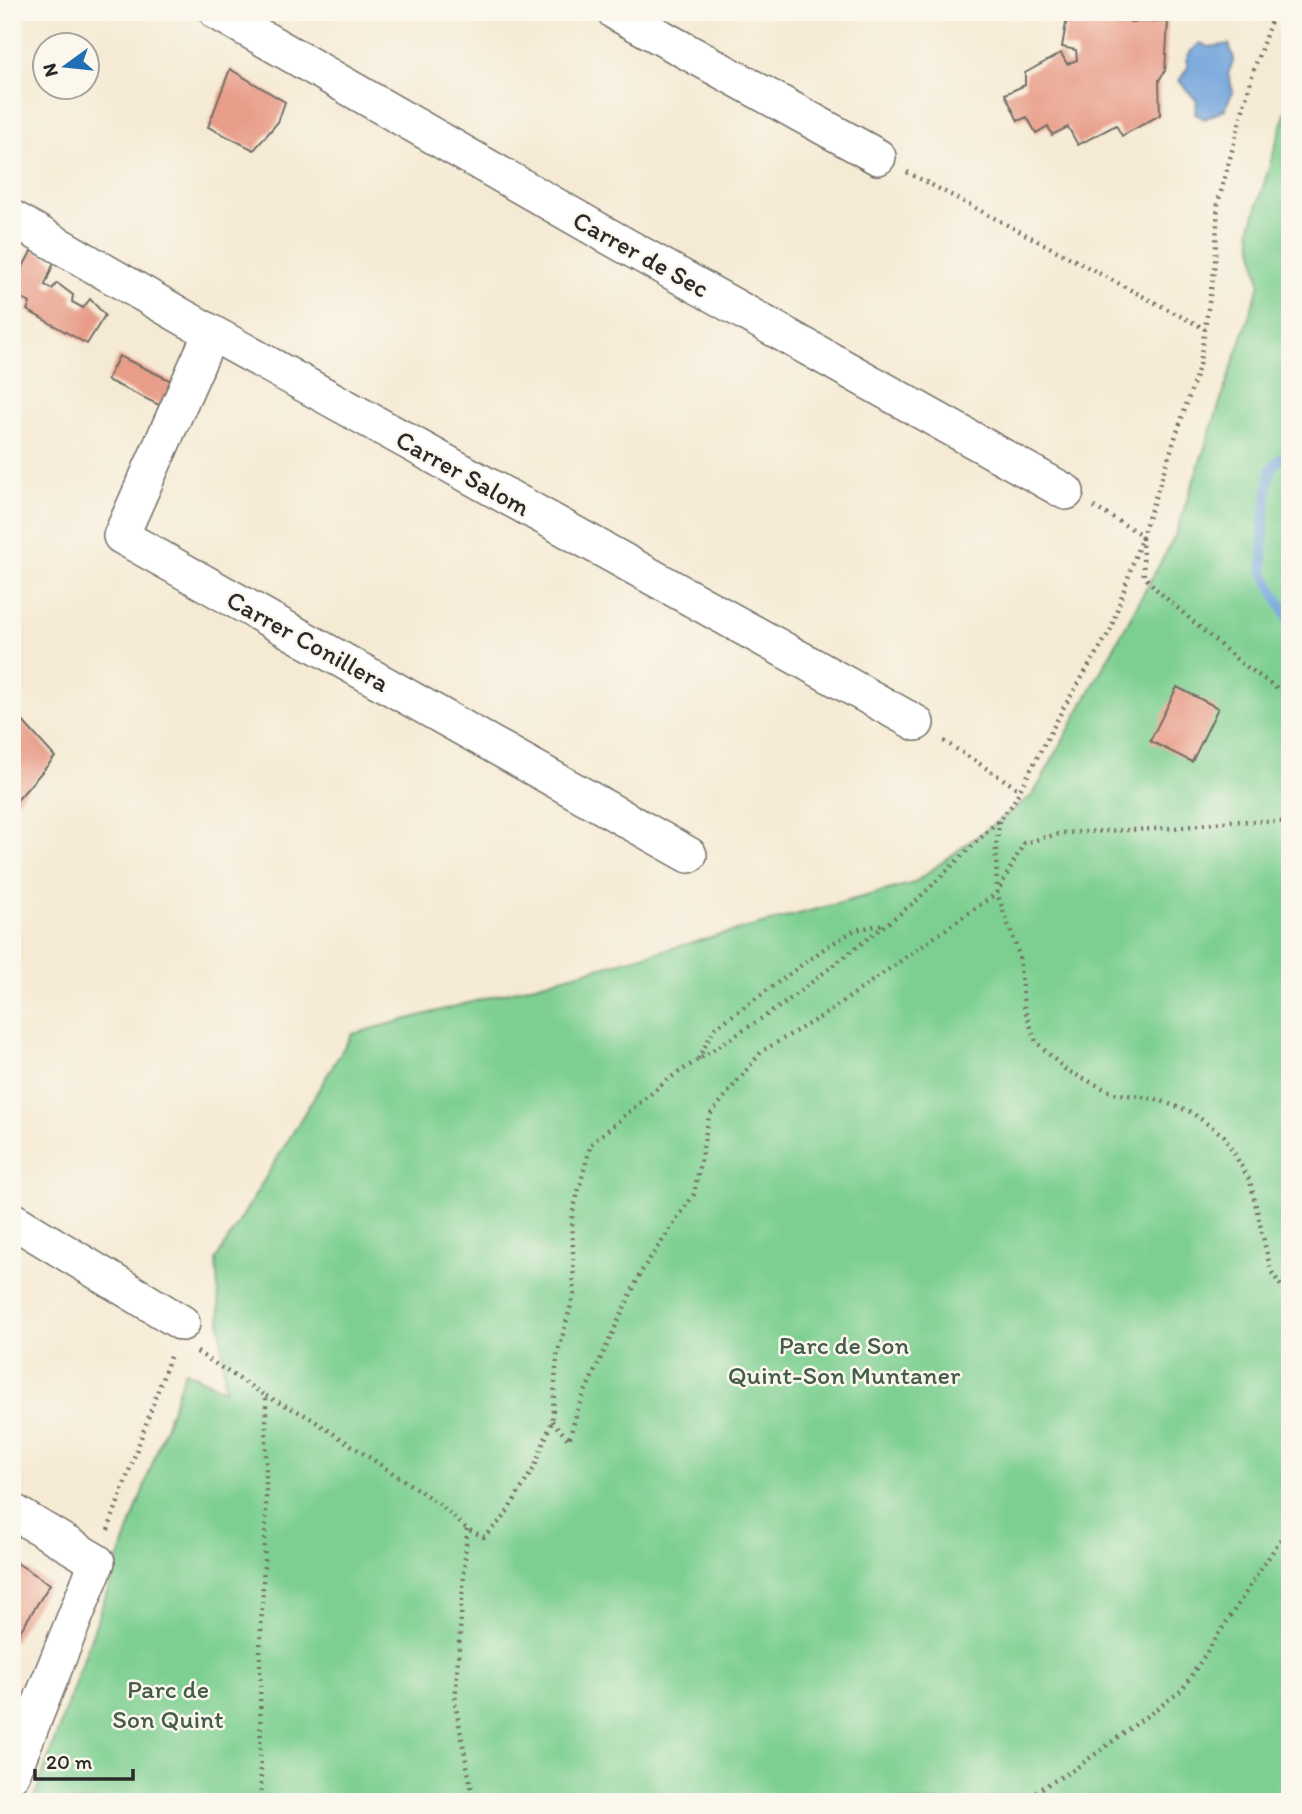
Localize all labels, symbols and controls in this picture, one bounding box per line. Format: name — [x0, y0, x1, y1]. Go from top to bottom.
north arrow — [32, 32, 102, 102]
text: N — [37, 61, 63, 79]
street label: Carrer de Sec — [567, 204, 715, 305]
street label: Carrer Salom — [390, 423, 536, 523]
street label: Carrer Conillera — [221, 583, 395, 699]
park label: Parc de Son Quint-Son Muntaner — [728, 1329, 961, 1391]
park label: Parc de Son Quint — [112, 1673, 224, 1735]
scale bar — [35, 1737, 133, 1781]
text: 20 m — [46, 1749, 93, 1774]

